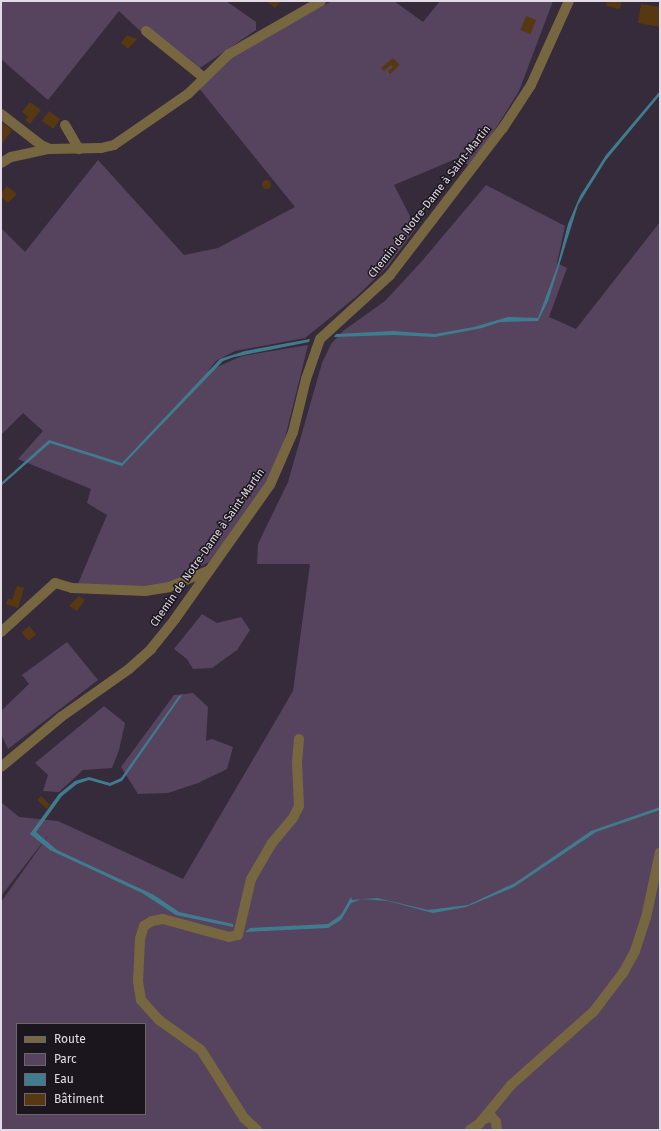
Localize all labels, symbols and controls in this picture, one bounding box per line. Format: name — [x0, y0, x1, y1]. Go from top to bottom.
street label: Chemin de Notre-Dame à Saint-Martin — [366, 123, 494, 281]
street label: Chemin de Notre-Dame à Saint-Martin — [148, 466, 268, 630]
legend — [16, 1023, 146, 1115]
text: Route — [54, 1032, 86, 1046]
text: Parc — [54, 1052, 77, 1066]
text: Eau — [54, 1072, 74, 1086]
text: Bâtiment — [54, 1092, 104, 1106]

